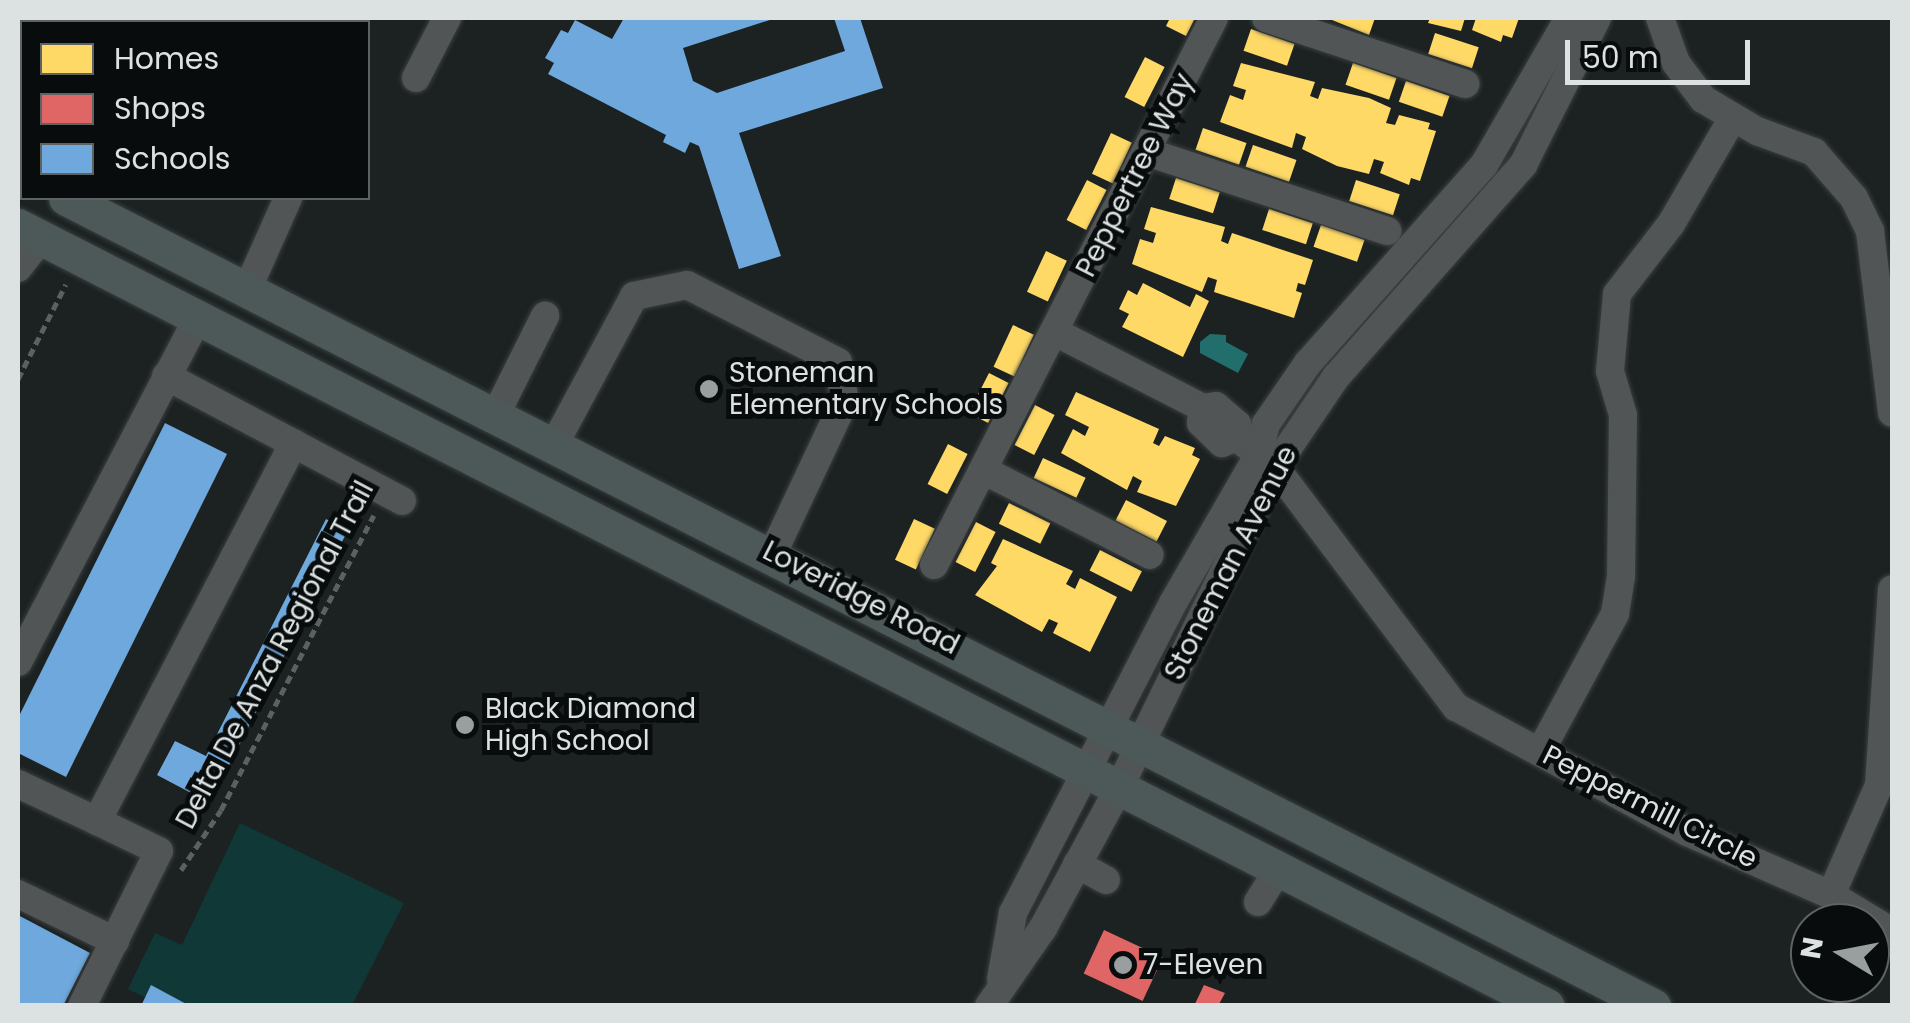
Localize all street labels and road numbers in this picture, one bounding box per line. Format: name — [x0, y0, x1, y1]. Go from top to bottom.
street label: Peppertree Way — [1069, 68, 1201, 282]
street label: Stoneman Avenue — [1157, 440, 1305, 686]
street label: Delta De Anza Regional Trail — [169, 475, 381, 835]
street label: Loveridge Road — [757, 534, 965, 662]
street label: Peppermill Circle — [1537, 738, 1763, 876]

